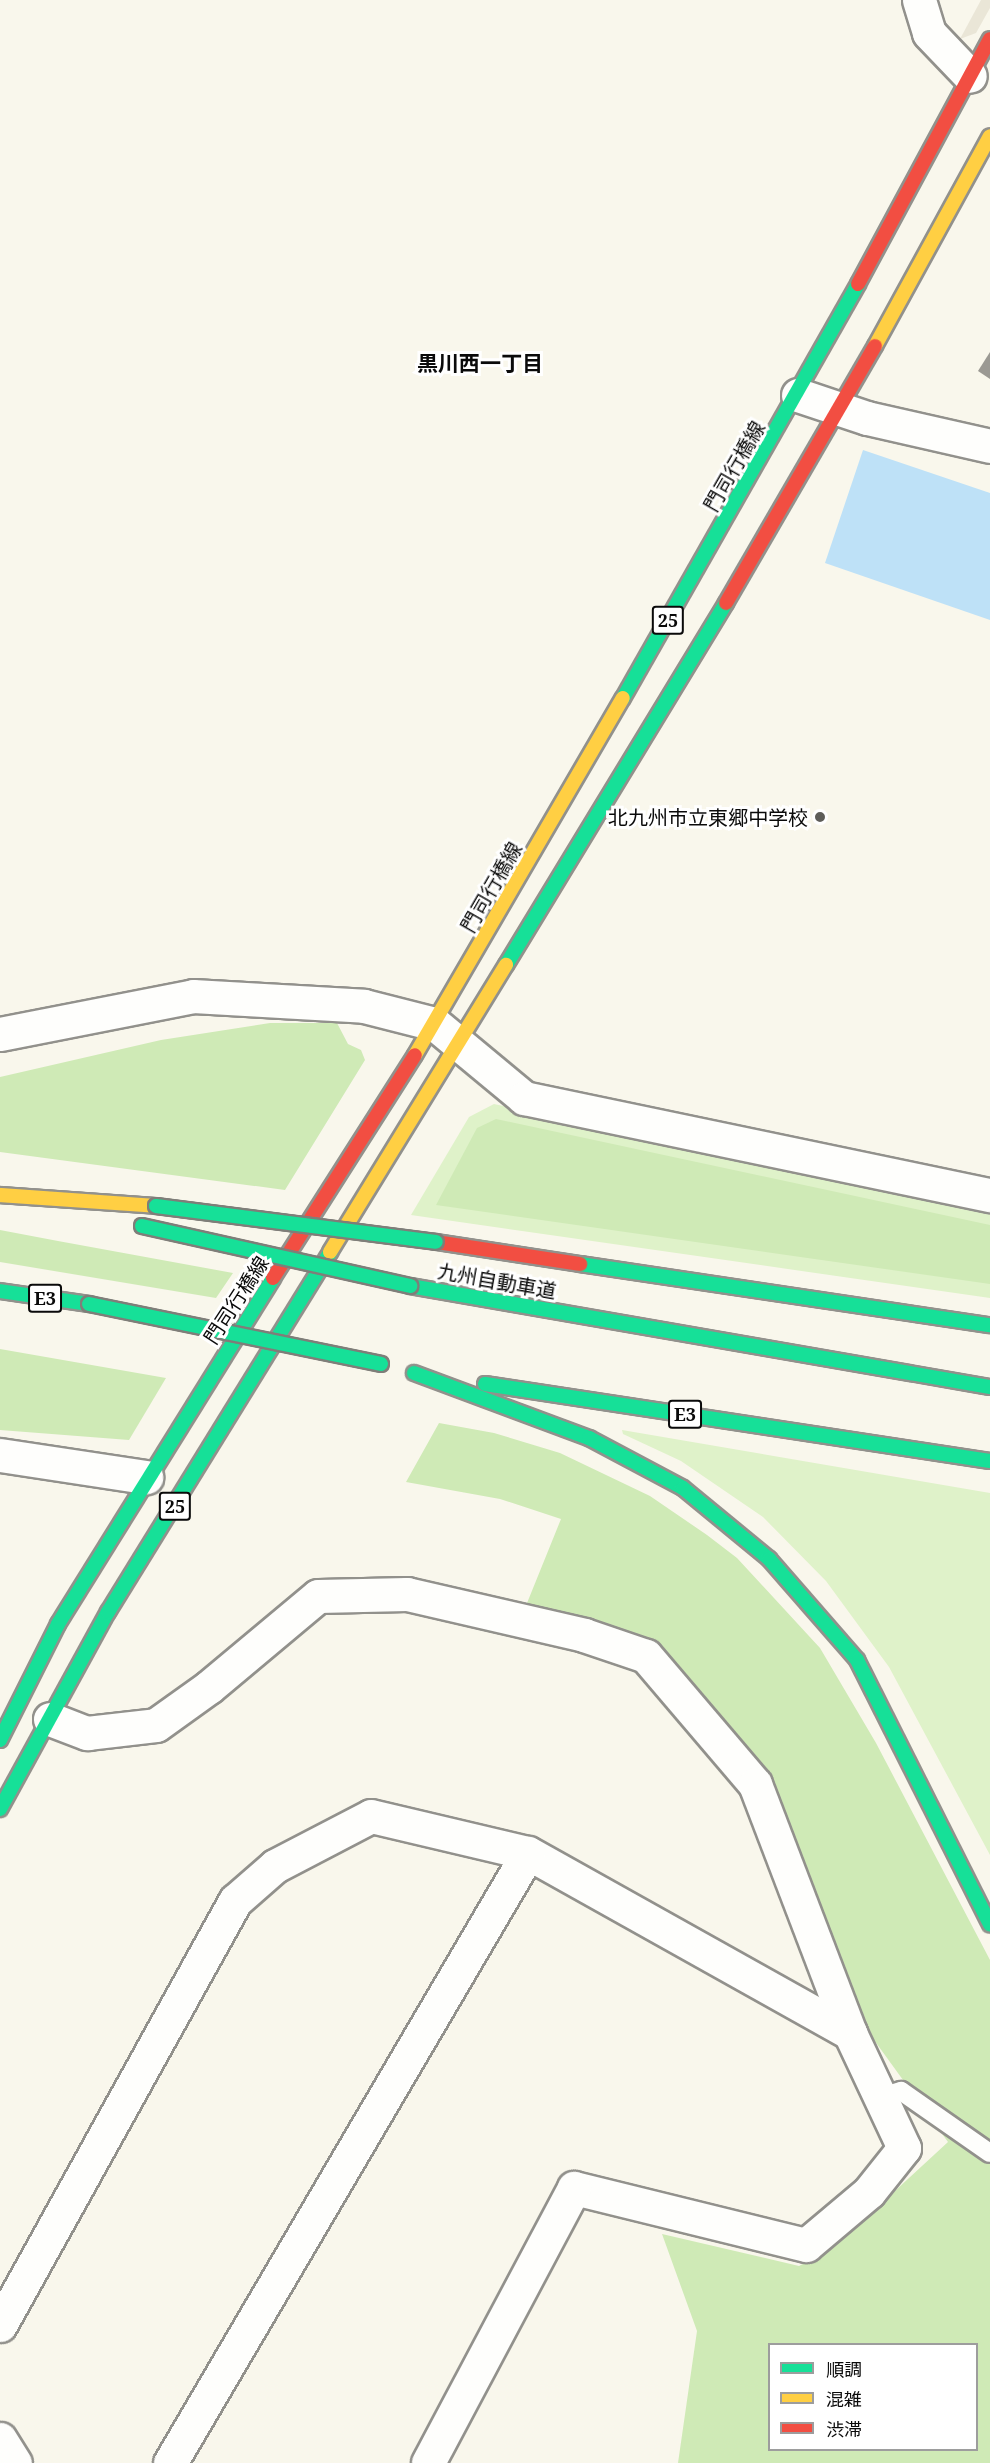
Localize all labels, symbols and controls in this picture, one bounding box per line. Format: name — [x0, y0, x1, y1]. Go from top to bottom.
district label: 黒川西一丁目 — [417, 350, 543, 376]
street label: 門司行橋線 — [699, 417, 769, 515]
road number: 25 — [652, 605, 684, 635]
place label: 北九州市立東郷中学校 — [608, 805, 808, 829]
marker: 北九州市立東郷中学校 — [813, 810, 827, 824]
street label: 門司行橋線 — [456, 838, 526, 936]
street label: 門司行橋線 — [199, 1252, 273, 1348]
street label: 九州自動車道 — [436, 1259, 558, 1303]
road number: E3 — [27, 1283, 63, 1313]
road number: E3 — [667, 1399, 703, 1429]
road number: 25 — [158, 1491, 192, 1521]
legend — [768, 2343, 978, 2451]
text: 順調 — [826, 2357, 862, 2381]
text: 混雑 — [826, 2387, 862, 2411]
text: 渋滞 — [826, 2417, 862, 2441]

